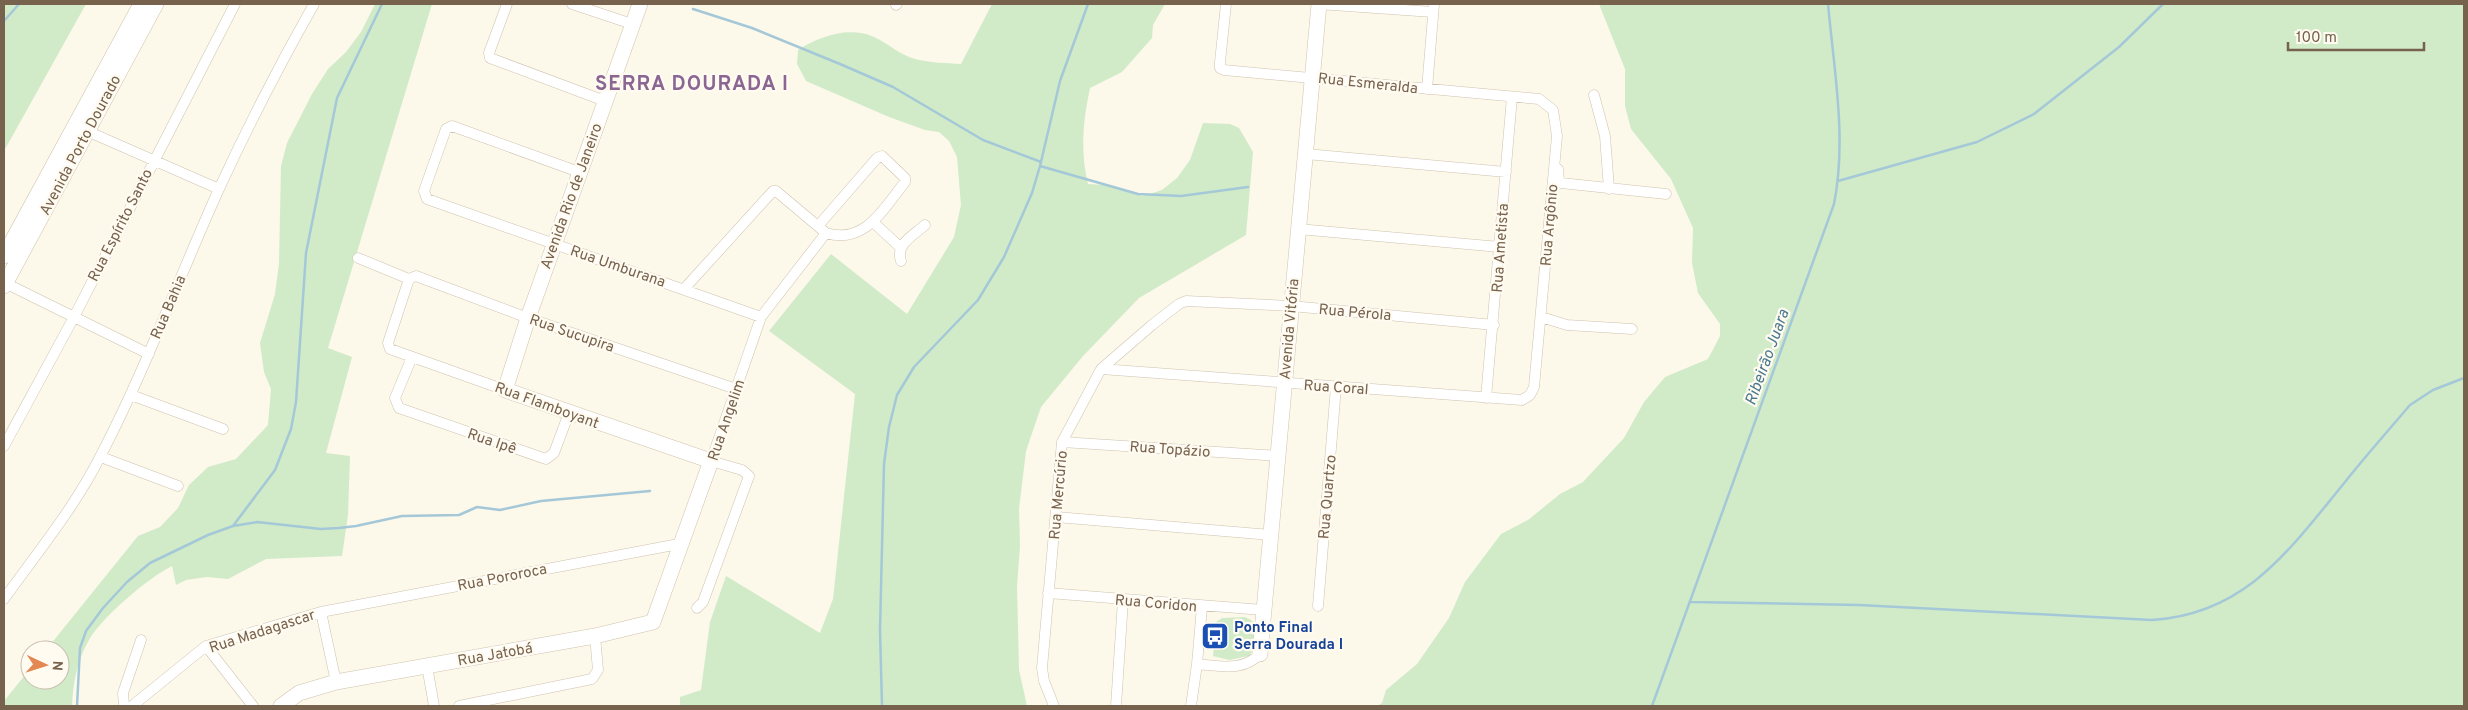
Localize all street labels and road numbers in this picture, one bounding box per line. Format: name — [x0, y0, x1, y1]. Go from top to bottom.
street label: Rua Esmeralda — [1317, 70, 1419, 99]
street label: Avenida Porto Dourado — [36, 72, 126, 219]
street label: Avenida Rio de Janeiro — [537, 121, 608, 272]
street label: Rua Espírito Santo — [85, 166, 158, 285]
street label: Rua Argônio — [1537, 183, 1564, 267]
street label: Rua Ametista — [1489, 203, 1514, 293]
street label: Rua Umburana — [567, 242, 668, 293]
street label: Rua Bahia — [147, 273, 191, 342]
street label: Avenida Vitória — [1277, 278, 1304, 381]
street label: Rua Pérola — [1318, 301, 1392, 326]
street label: Rua Sucupira — [526, 311, 617, 358]
street label: Rua Angelim — [705, 377, 750, 464]
street label: Rua Coral — [1303, 377, 1369, 400]
street label: Rua Flamboyant — [492, 379, 601, 434]
street label: Rua Ipê — [464, 425, 519, 460]
street label: Rua Topázio — [1129, 438, 1211, 463]
street label: Rua Mercúrio — [1046, 450, 1073, 540]
street label: Rua Quartzo — [1315, 454, 1342, 540]
street label: Rua Pororoca — [456, 561, 549, 596]
street label: Rua Coridon — [1114, 591, 1198, 618]
street label: Rua Madagascar — [207, 606, 318, 659]
street label: Rua Jatobá — [456, 640, 534, 671]

